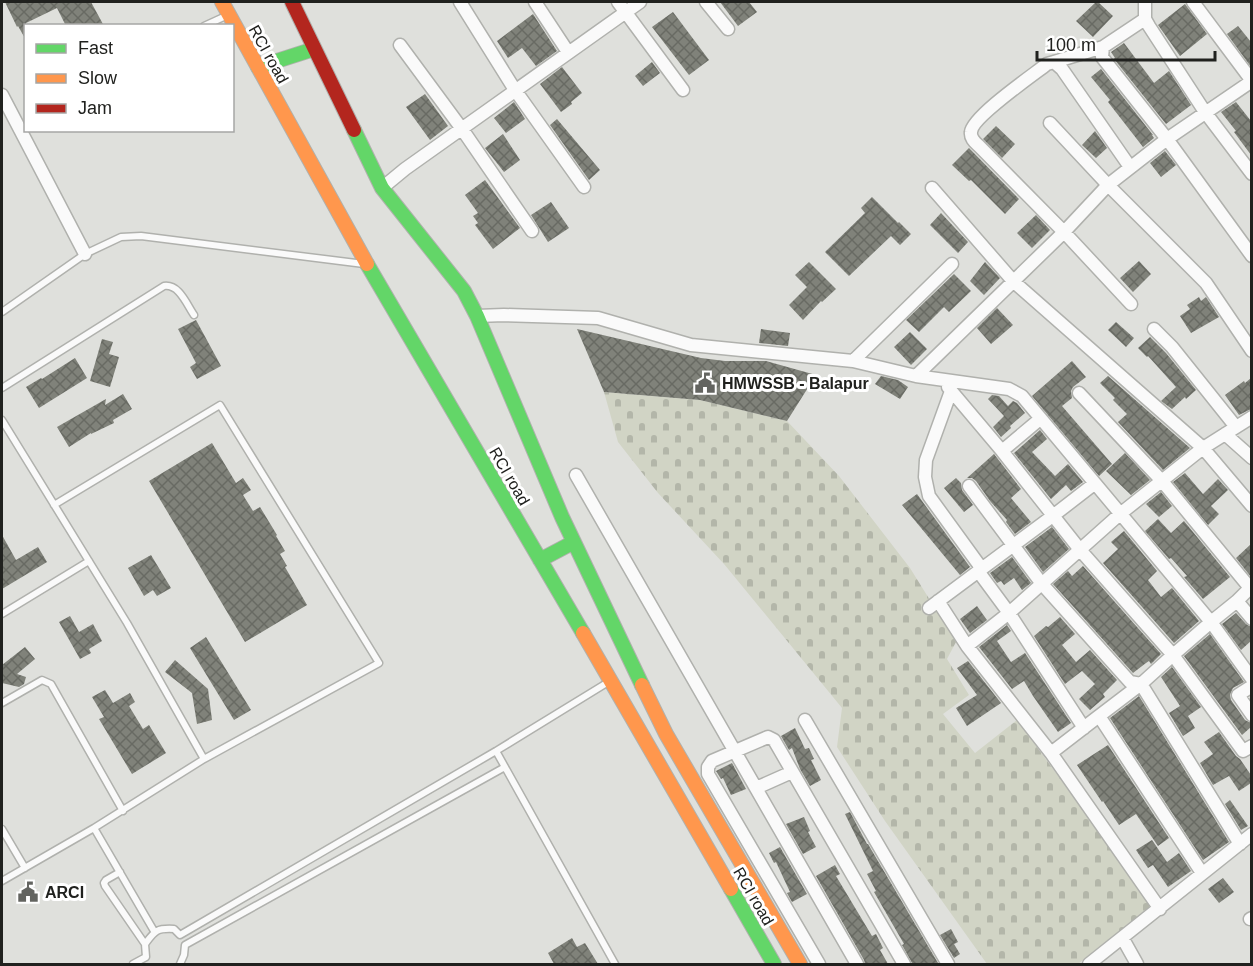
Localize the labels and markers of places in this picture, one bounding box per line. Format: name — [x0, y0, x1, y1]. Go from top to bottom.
public building icon: HMWSSB - Balapur — [693, 371, 717, 395]
place label: HMWSSB - Balapur — [722, 375, 869, 392]
public building icon: ARCI — [16, 880, 40, 904]
place label: ARCI — [45, 884, 84, 901]

